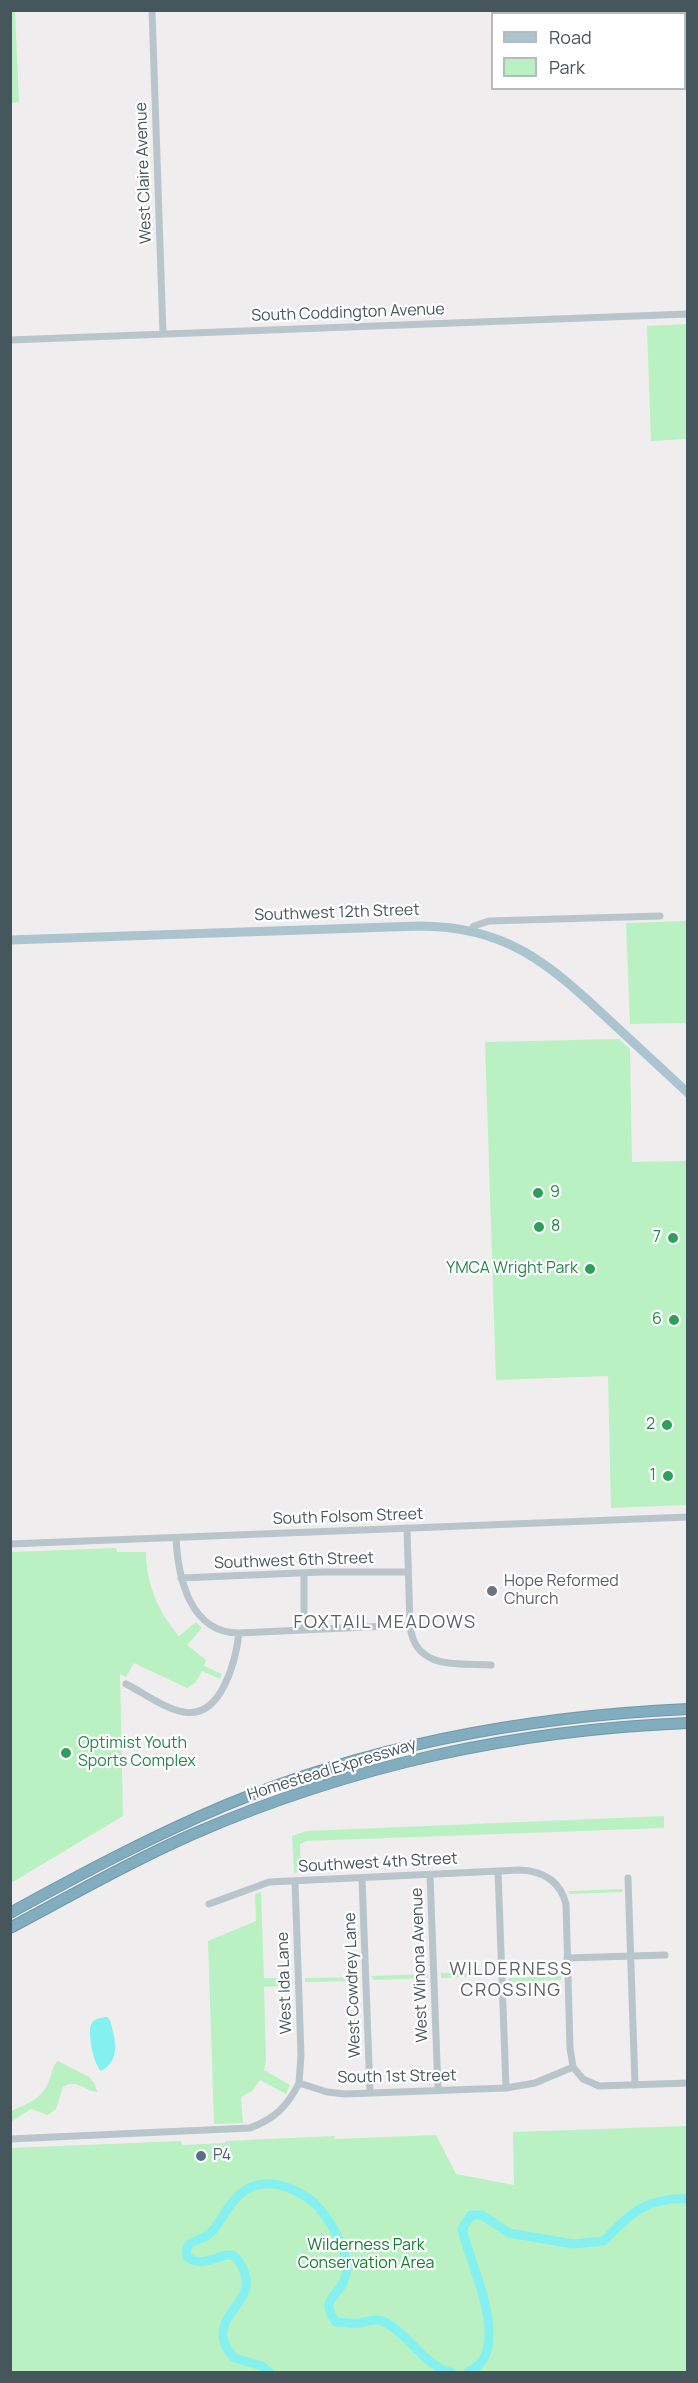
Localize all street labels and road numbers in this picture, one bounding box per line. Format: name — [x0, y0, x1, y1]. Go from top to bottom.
street label: West Claire Avenue — [132, 102, 156, 244]
street label: South Coddington Avenue — [251, 300, 445, 326]
street label: Southwest 12th Street — [254, 901, 420, 925]
street label: South Folsom Street — [272, 1505, 424, 1529]
street label: Southwest 6th Street — [214, 1549, 374, 1573]
street label: Homestead Expressway — [245, 1735, 419, 1805]
street label: Southwest 4th Street — [298, 1849, 458, 1877]
street label: West Winona Avenue — [408, 1887, 432, 2043]
street label: West Cowdrey Lane — [341, 1912, 365, 2058]
street label: West Ida Lane — [274, 1931, 296, 2035]
street label: South 1st Street — [337, 2066, 457, 2088]

